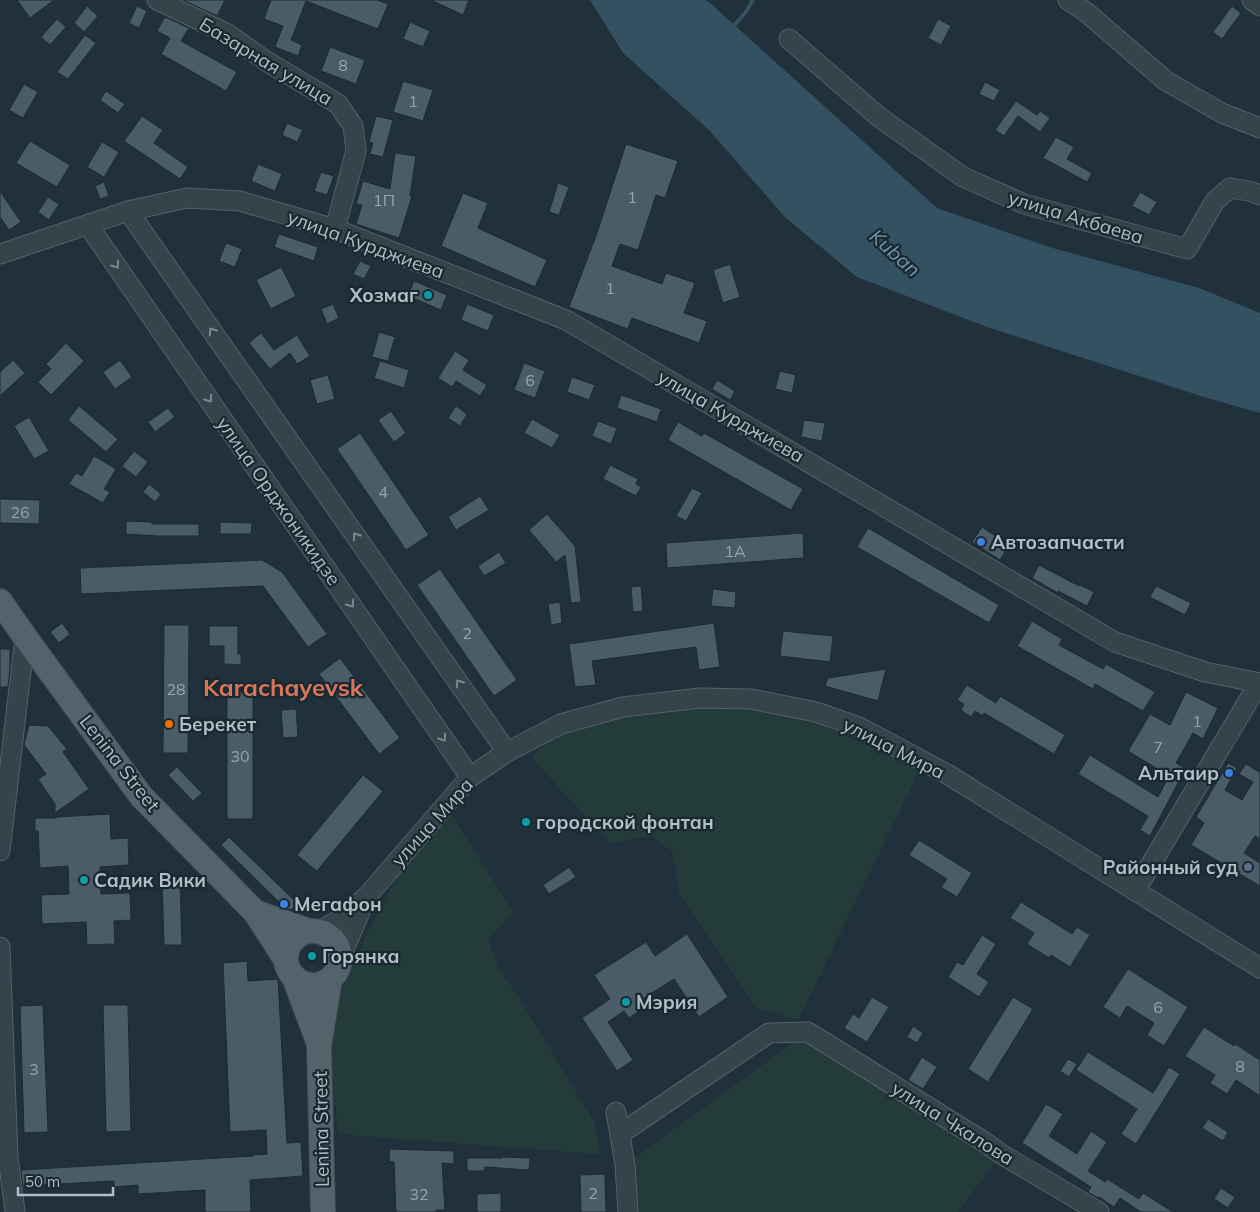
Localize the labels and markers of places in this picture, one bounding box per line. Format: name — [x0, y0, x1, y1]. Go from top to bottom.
place label: Хозмаг — [349, 283, 418, 307]
marker: Хозмаг — [422, 289, 434, 301]
place label: Автозапчасти — [991, 530, 1125, 554]
marker: Автозапчасти — [975, 536, 987, 548]
place label: Берекет — [179, 712, 257, 736]
marker: Берекет — [163, 718, 175, 730]
place label: Альтаир — [1138, 761, 1219, 785]
marker: Альтаир — [1223, 767, 1235, 779]
place label: городской фонтан — [536, 810, 714, 834]
marker: городской фонтан — [520, 816, 532, 828]
place label: Районный суд — [1103, 855, 1238, 879]
marker: Районный суд — [1242, 861, 1254, 873]
place label: Садик Вики — [94, 868, 206, 892]
marker: Садик Вики — [78, 874, 90, 886]
place label: Мегафон — [294, 892, 382, 916]
marker: Мегафон — [278, 898, 290, 910]
place label: Горянка — [322, 944, 400, 968]
marker: Горянка — [306, 950, 318, 962]
place label: Мэрия — [636, 990, 697, 1014]
marker: Мэрия — [620, 996, 632, 1008]

